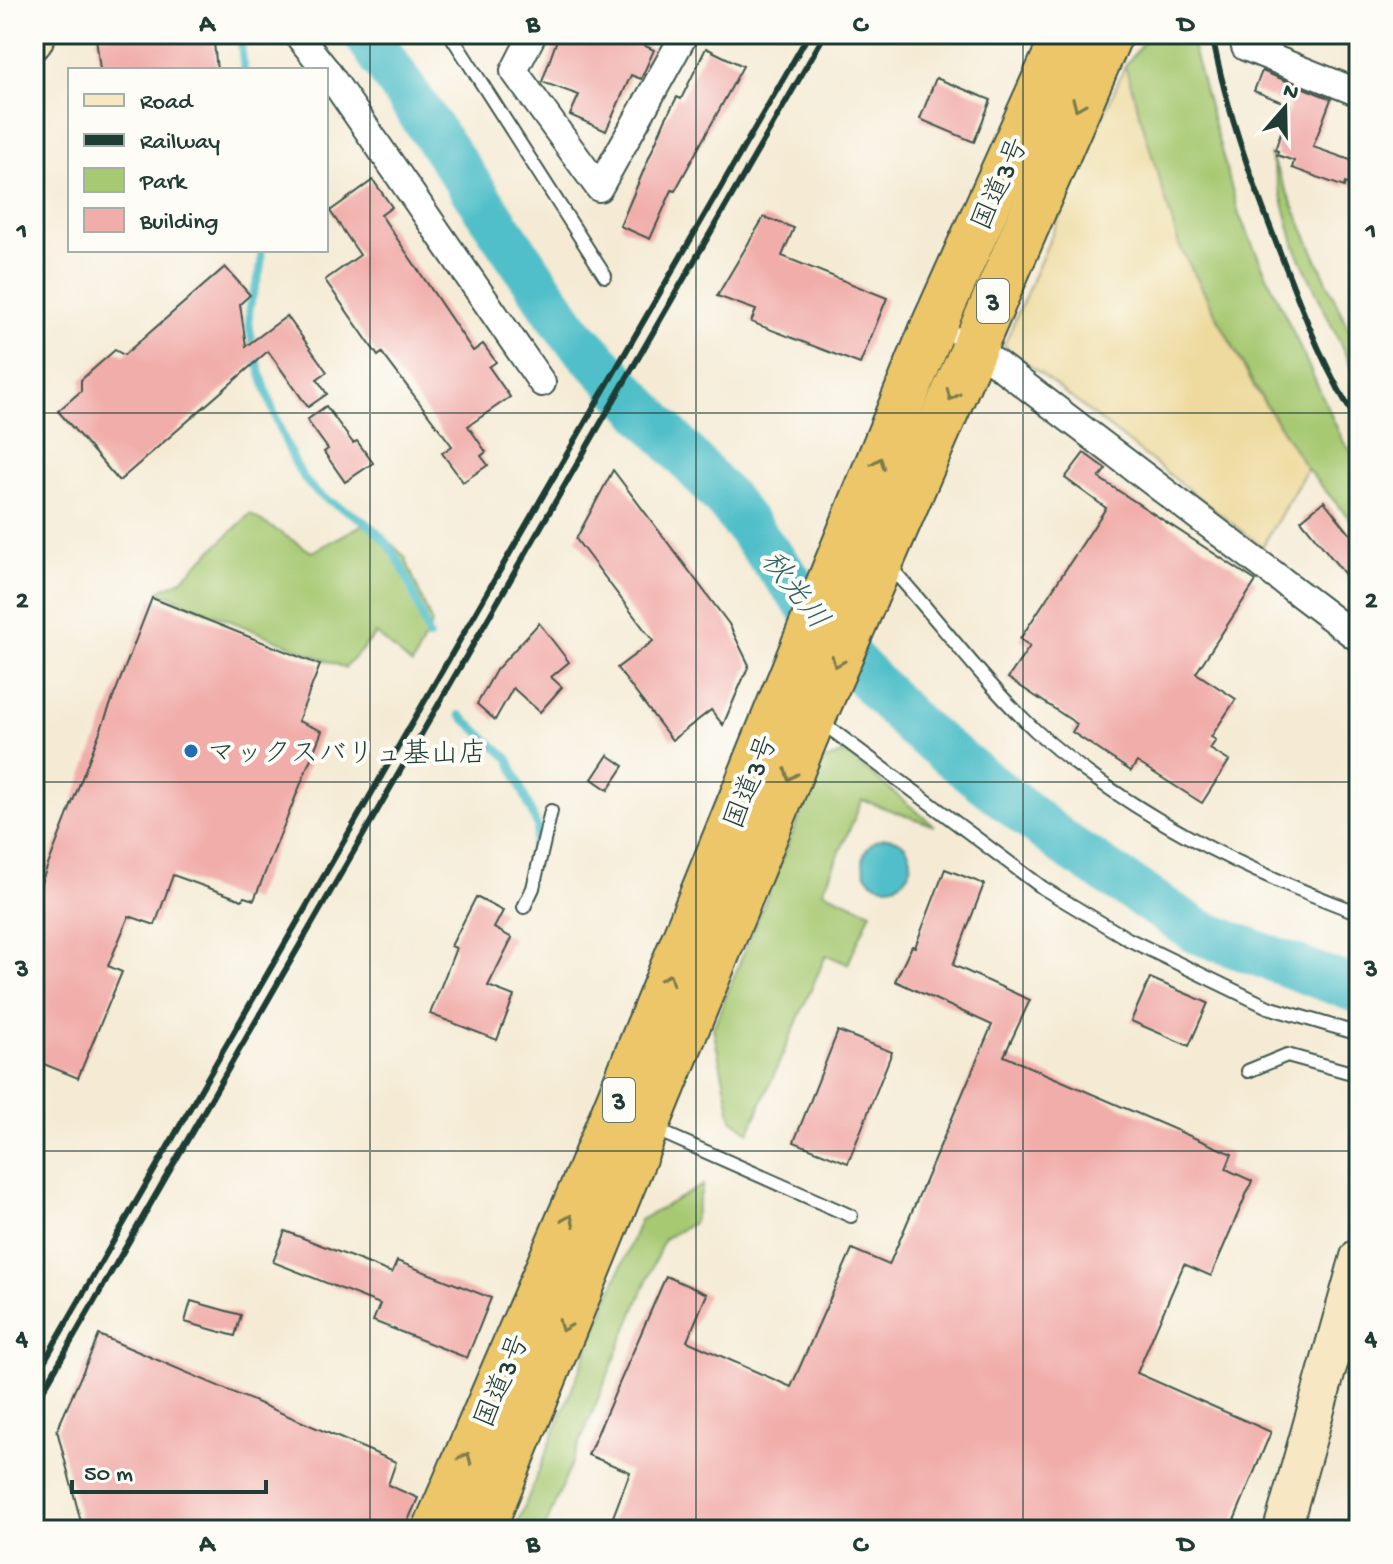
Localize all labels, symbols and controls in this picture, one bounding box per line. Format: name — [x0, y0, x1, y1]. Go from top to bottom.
text: A — [198, 11, 216, 42]
text: B — [525, 11, 541, 42]
text: C — [853, 11, 870, 42]
text: D — [1176, 11, 1196, 42]
legend — [68, 68, 328, 252]
north arrow — [1245, 68, 1325, 148]
text: N — [1279, 78, 1302, 108]
text: Road — [140, 89, 194, 118]
one-way arrow — [1071, 97, 1087, 111]
text: Railway — [140, 129, 220, 158]
street label: 国道3号 — [966, 133, 1037, 237]
text: Park — [139, 169, 188, 198]
text: Building — [139, 209, 218, 238]
text: 1 — [16, 218, 27, 249]
text: 1 — [1365, 218, 1376, 249]
road number: 3 — [977, 279, 1009, 323]
one-way arrow — [946, 387, 962, 401]
one-way arrow — [869, 457, 886, 471]
water label: 秋光川 — [751, 545, 835, 638]
text: 2 — [16, 587, 29, 618]
text: 2 — [1365, 587, 1378, 618]
one-way arrow — [831, 654, 847, 668]
street label: 国道3号 — [718, 730, 787, 835]
place label: マックスバリュ基山店 — [207, 738, 486, 772]
marker: マックスバリュ基山店 — [182, 742, 200, 760]
one-way arrow — [783, 767, 800, 781]
text: 3 — [14, 956, 29, 987]
text: 3 — [1363, 956, 1378, 987]
one-way arrow — [658, 973, 675, 987]
road number: 3 — [603, 1078, 635, 1122]
one-way arrow — [559, 1214, 575, 1228]
one-way arrow — [557, 1318, 574, 1332]
text: 4 — [15, 1325, 29, 1356]
text: 4 — [1364, 1325, 1378, 1356]
street label: 国道3号 — [469, 1330, 539, 1434]
scale bar — [72, 1444, 266, 1494]
one-way arrow — [456, 1452, 472, 1467]
text: 50 m — [84, 1461, 133, 1490]
text: A — [198, 1531, 216, 1562]
text: B — [525, 1531, 541, 1562]
text: C — [853, 1531, 870, 1562]
text: D — [1176, 1531, 1196, 1562]

